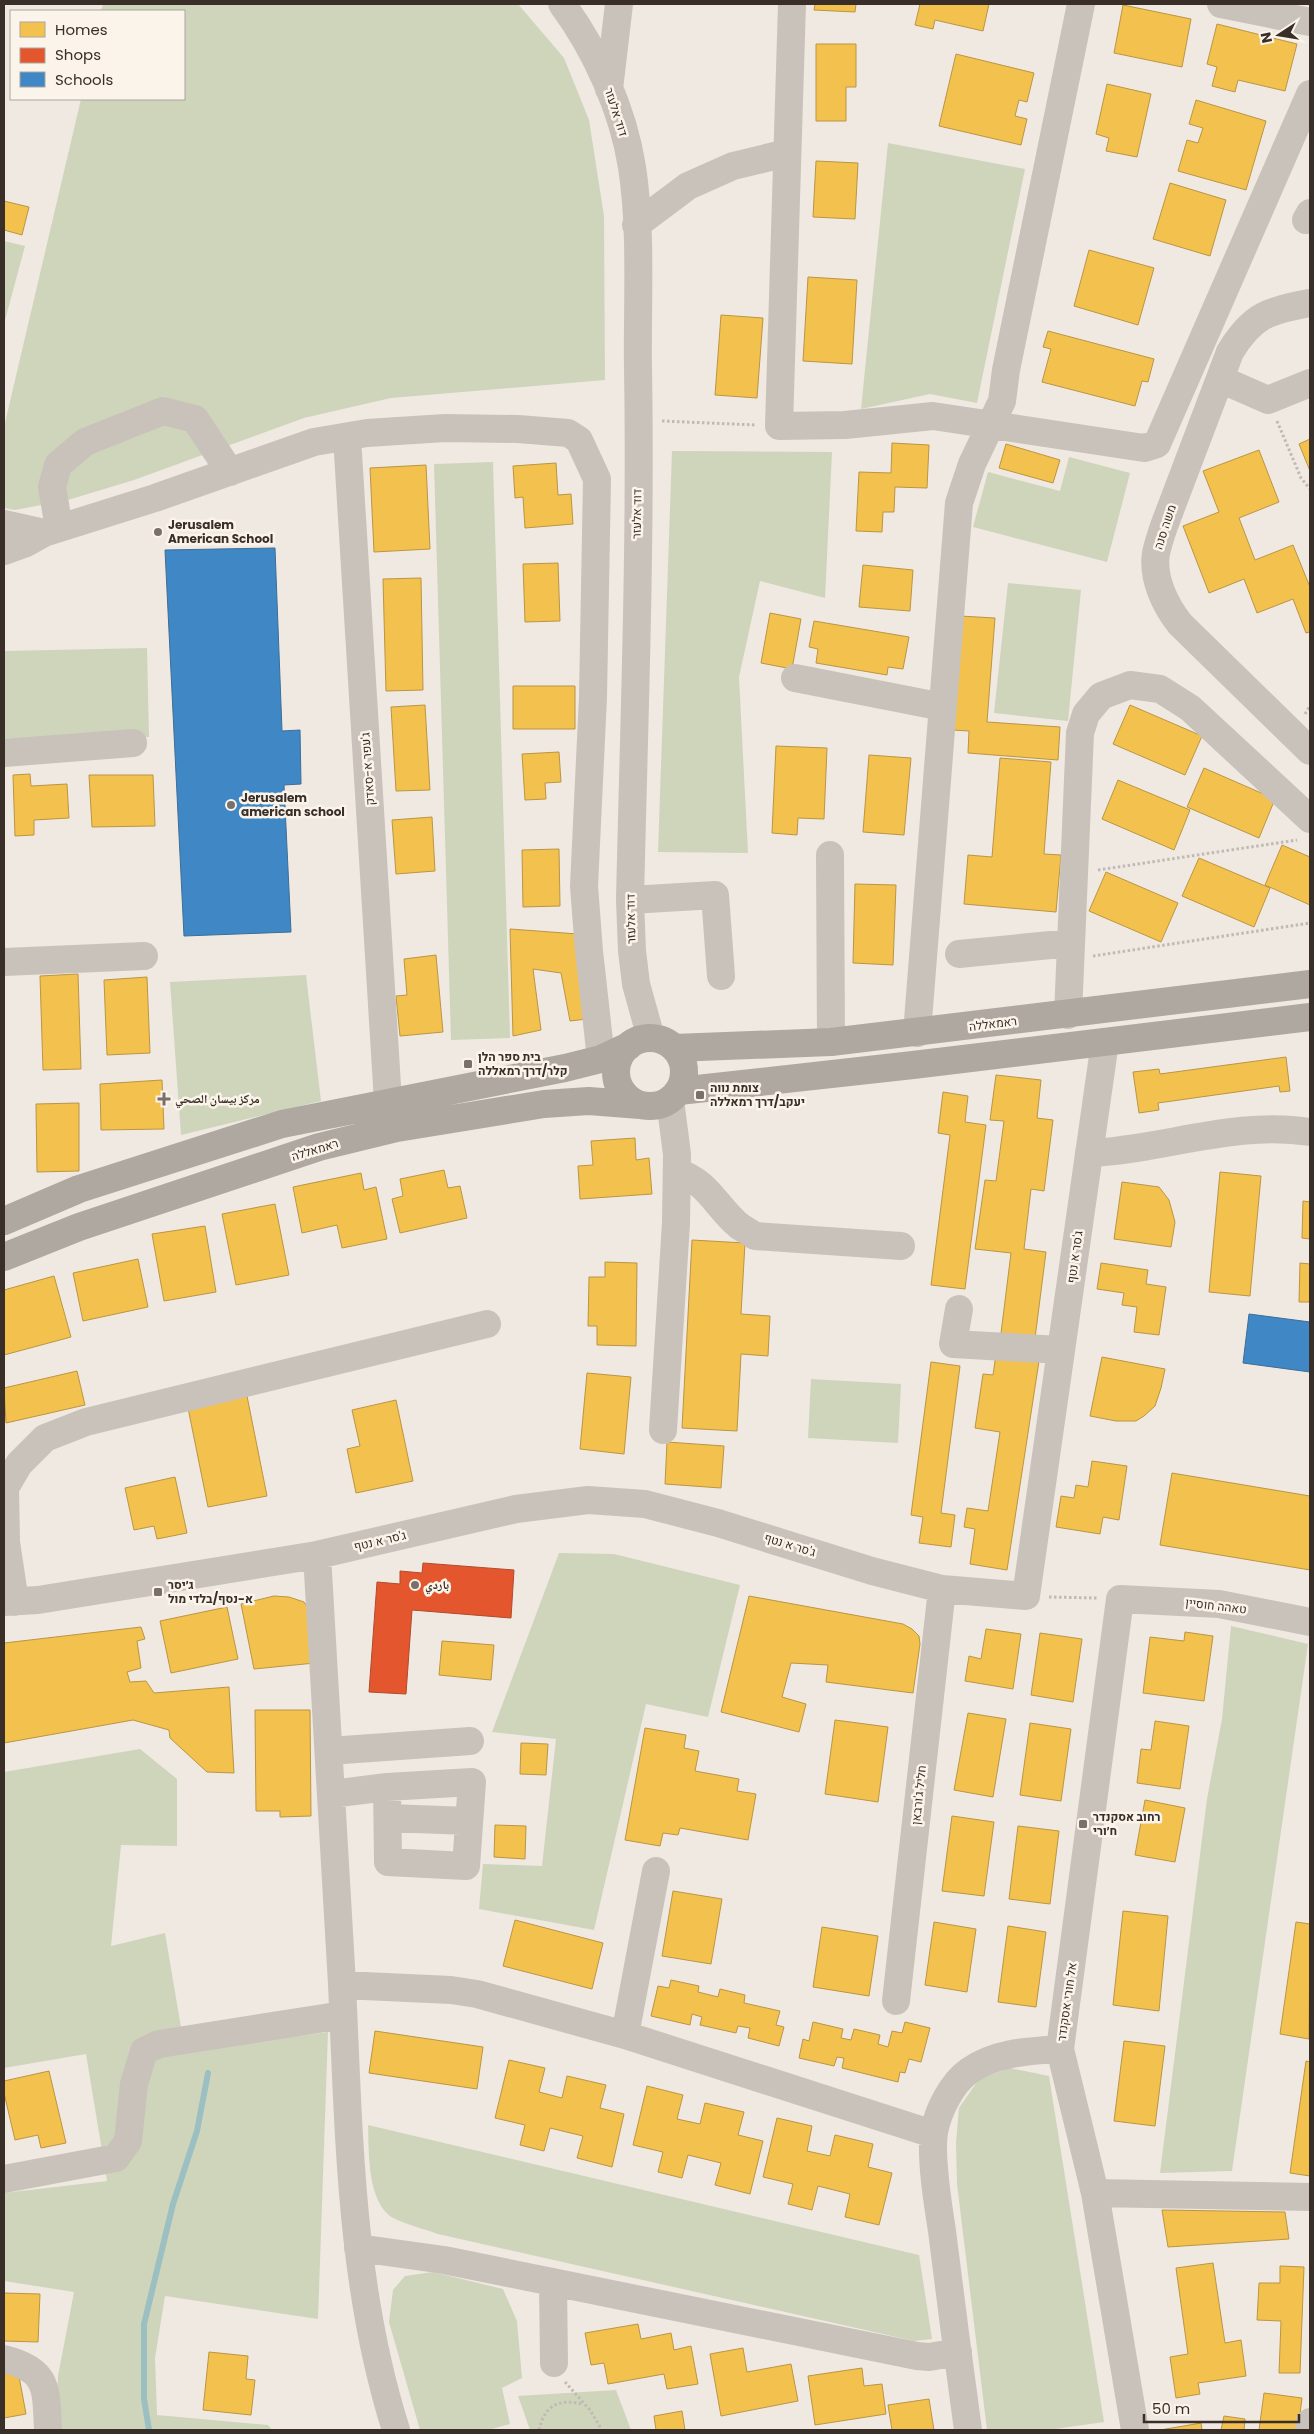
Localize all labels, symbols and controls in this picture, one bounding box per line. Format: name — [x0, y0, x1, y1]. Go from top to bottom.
legend — [10, 10, 185, 100]
north arrow — [1254, 10, 1304, 60]
text: Homes — [55, 19, 108, 40]
text: N — [1255, 30, 1277, 45]
text: Shops — [55, 44, 101, 65]
text: Schools — [55, 69, 113, 90]
street label: דוד אלעזר — [601, 85, 632, 138]
street label: דוד אלעזר — [628, 489, 645, 539]
street label: משה סנה — [1149, 502, 1180, 552]
place label: Jerusalem American School — [168, 516, 273, 547]
marker: Jerusalem American School — [152, 526, 164, 538]
street label: ג'עפר א-סאדק — [356, 731, 379, 806]
place label: Jerusalem american school — [241, 789, 345, 820]
marker: Jerusalem american school — [225, 799, 237, 811]
street label: דוד אלעזר — [622, 894, 639, 944]
street label: ראמאללה — [968, 1012, 1018, 1035]
place label: בית ספר הלן קלר/דרך רמאללה — [478, 1048, 568, 1079]
marker: בית ספר הלן קלר/דרך רמאללה — [462, 1058, 474, 1070]
place label: צומת נווה יעקב/דרך רמאללה — [710, 1079, 805, 1110]
marker: צומת נווה יעקב/דרך רמאללה — [694, 1089, 706, 1101]
place label: مركز بيسان الصحي — [175, 1090, 260, 1109]
marker: مركز بيسان الصحي — [157, 1092, 171, 1106]
street label: ראמאללה — [289, 1134, 340, 1165]
street label: ג'סר א נטף — [1062, 1229, 1087, 1284]
street label: ג'סר א נטף — [352, 1526, 408, 1555]
street label: ג'סר א נטף — [762, 1529, 818, 1561]
place label: ג׳יסר א-נסף/בלדי מול — [168, 1576, 253, 1607]
place label: باردي — [425, 1576, 449, 1595]
marker: باردي — [409, 1579, 421, 1591]
marker: ג׳יסר א-נסף/בלדי מול — [152, 1586, 164, 1598]
street label: טאהה חוסיין — [1184, 1593, 1248, 1618]
street label: חליל ג'ורבאן — [907, 1764, 930, 1826]
place label: רחוב אסקנדר ח׳ורי — [1093, 1808, 1161, 1839]
marker: רחוב אסקנדר ח׳ורי — [1077, 1818, 1089, 1830]
street label: אל חורי אסקנדר — [1053, 1961, 1081, 2043]
scale bar — [1144, 2392, 1299, 2424]
text: 50 m — [1152, 2398, 1190, 2419]

